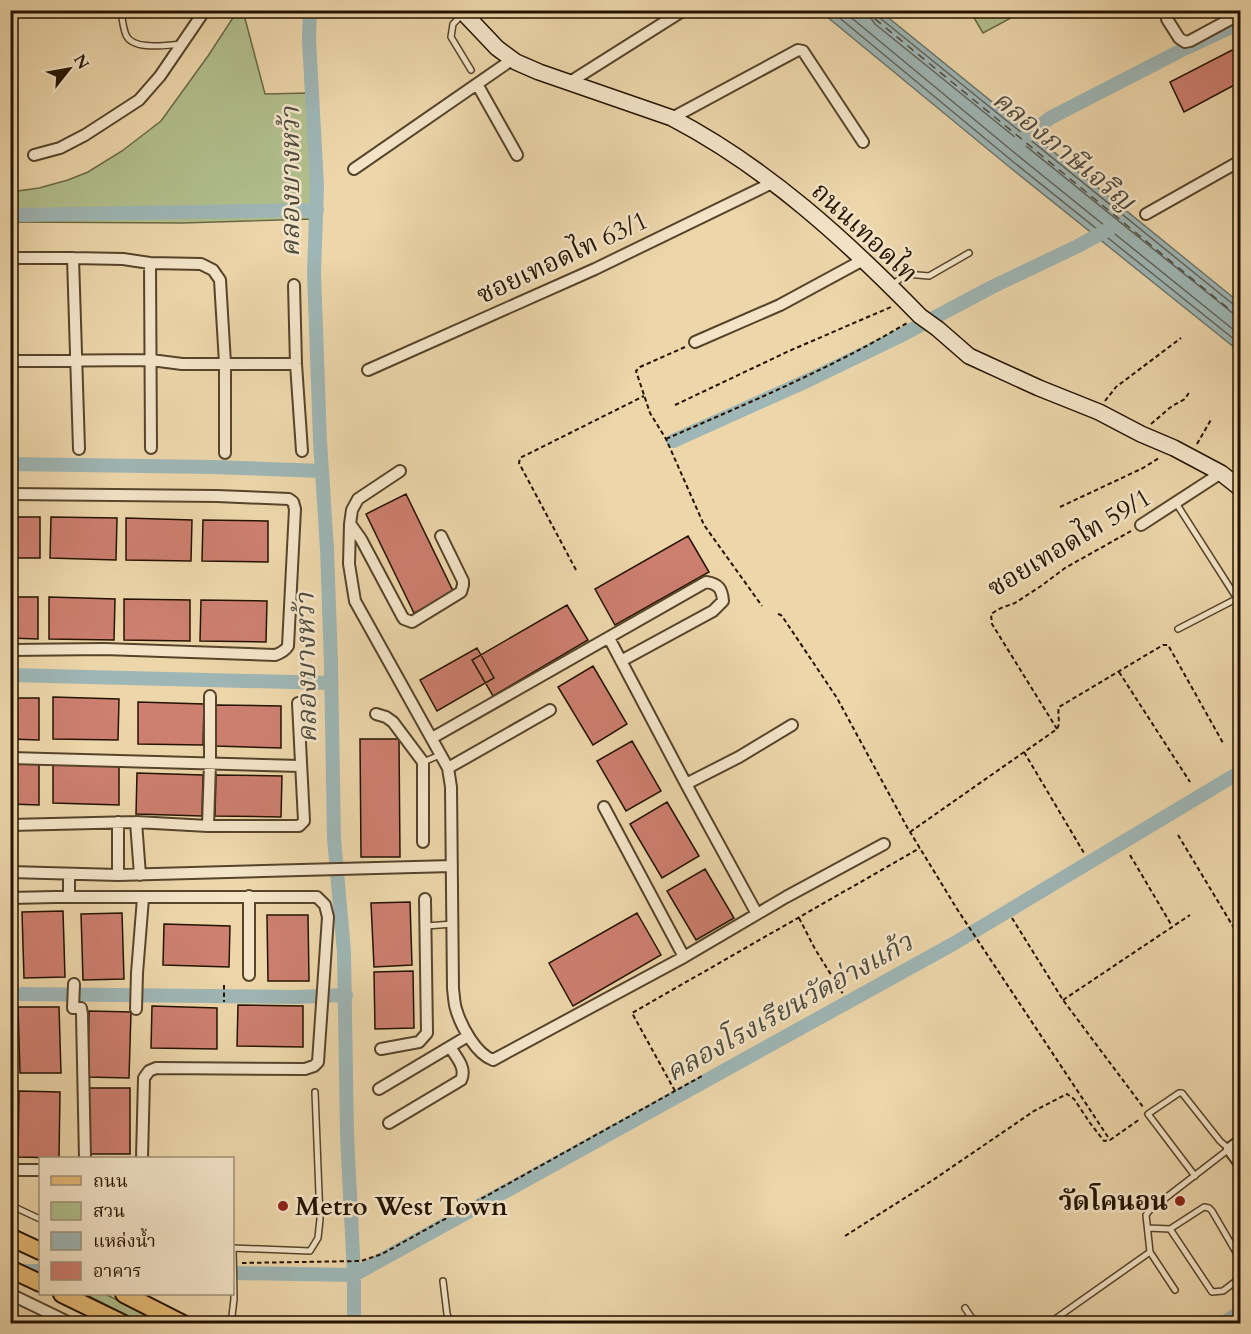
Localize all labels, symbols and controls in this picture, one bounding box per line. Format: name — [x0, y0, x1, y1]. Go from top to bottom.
north arrow — [39, 39, 99, 99]
text: N — [68, 50, 94, 74]
water label: คลองภาษีเจริญ — [985, 81, 1144, 220]
water label: คลองบางหว้า — [272, 106, 309, 257]
street label: ถนนเทอดไท — [804, 173, 926, 291]
street label: ซอยเทอดไท 63/1 — [470, 202, 654, 312]
street label: ซอยเทอดไท 59/1 — [980, 479, 1158, 605]
water label: คลองบางหว้า — [287, 592, 326, 743]
water label: คลองโรงเรียนวัดอ่างแก้ว — [659, 923, 920, 1091]
legend — [39, 1157, 234, 1295]
text: ถนน — [93, 1169, 128, 1194]
place label: วัดโคนอน — [1058, 1183, 1168, 1219]
place label: Metro West Town — [295, 1189, 508, 1224]
marker: วัดโคนอน — [1173, 1194, 1187, 1208]
text: สวน — [93, 1199, 125, 1224]
marker: Metro West Town — [276, 1199, 290, 1213]
text: แหล่งน้ำ — [93, 1227, 156, 1254]
text: อาคาร — [93, 1259, 142, 1284]

